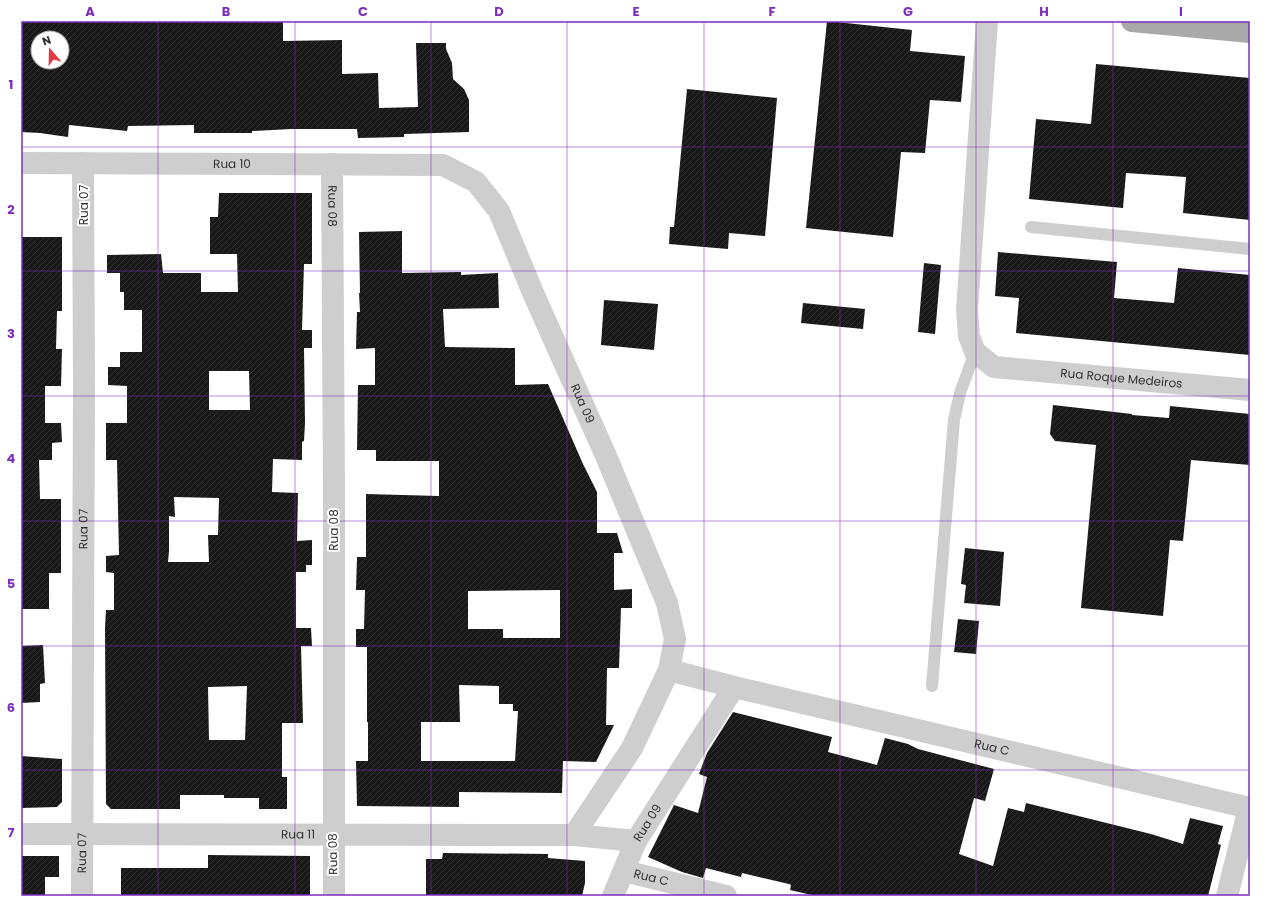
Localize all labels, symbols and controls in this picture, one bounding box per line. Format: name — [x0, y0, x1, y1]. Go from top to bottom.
text: A — [85, 2, 95, 21]
text: B — [222, 2, 231, 21]
text: C — [358, 2, 368, 21]
text: D — [494, 2, 504, 21]
text: E — [632, 2, 640, 21]
text: F — [768, 2, 776, 21]
text: G — [903, 2, 913, 21]
text: H — [1039, 2, 1049, 21]
text: I — [1179, 2, 1183, 21]
north arrow — [30, 30, 70, 70]
text: N — [40, 32, 53, 50]
text: 1 — [9, 75, 13, 94]
street label: Rua 10 — [213, 155, 251, 172]
street label: Rua 07 — [75, 184, 92, 225]
street label: Rua 08 — [324, 185, 341, 227]
text: 2 — [7, 200, 15, 219]
text: 3 — [7, 324, 15, 343]
street label: Rua Roque Medeiros — [1060, 364, 1183, 392]
street label: Rua 09 — [567, 381, 599, 426]
text: 4 — [7, 449, 16, 468]
street label: Rua 07 — [74, 508, 92, 549]
street label: Rua 08 — [325, 509, 342, 551]
text: 5 — [7, 574, 15, 593]
text: 6 — [7, 698, 15, 717]
street label: Rua C — [973, 735, 1011, 759]
street label: Rua 09 — [629, 801, 665, 845]
text: 7 — [8, 823, 15, 842]
street label: Rua 11 — [281, 825, 315, 843]
street label: Rua 07 — [73, 832, 90, 873]
street label: Rua 08 — [324, 833, 341, 875]
street label: Rua C — [632, 865, 671, 890]

